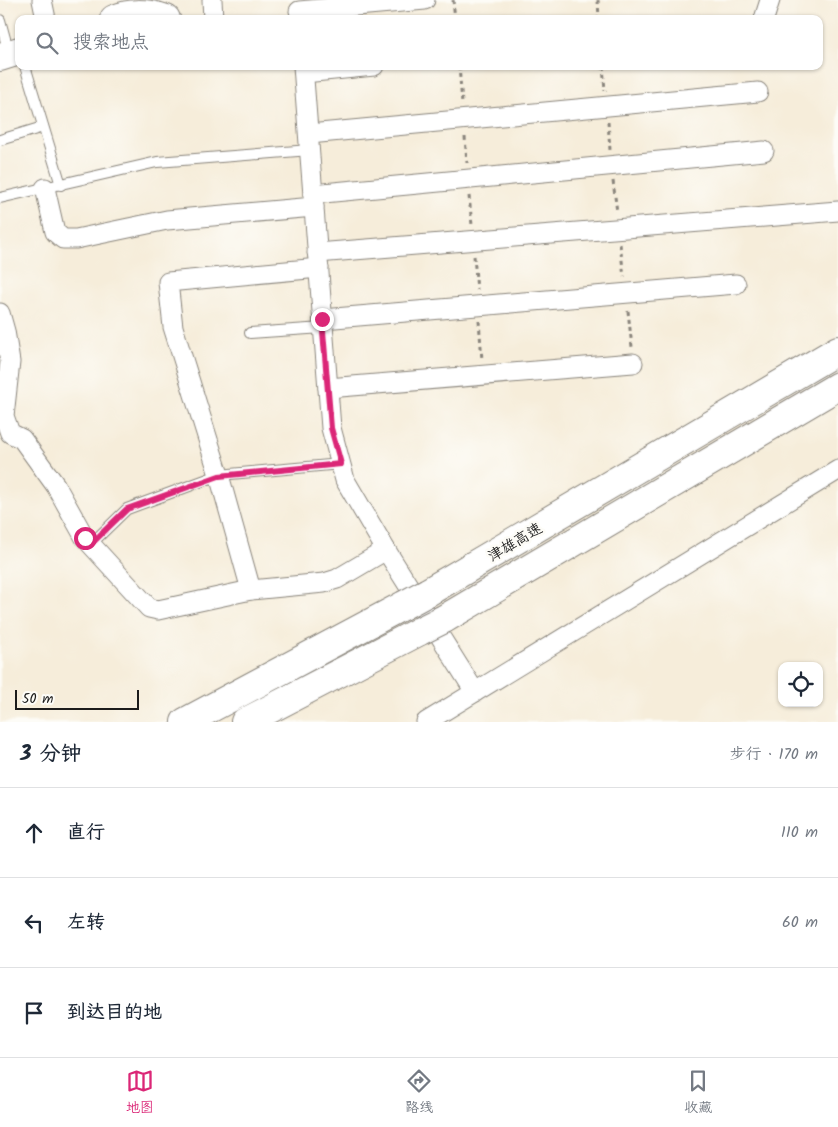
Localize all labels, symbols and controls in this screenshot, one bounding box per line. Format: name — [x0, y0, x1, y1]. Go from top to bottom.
search box — [15, 15, 823, 70]
text: 搜索地点 — [73, 28, 149, 58]
icon: search — [33, 29, 61, 57]
route end — [311, 308, 334, 331]
street label: 津雄高速 — [484, 517, 547, 569]
route start — [74, 527, 97, 550]
map controls — [778, 662, 823, 707]
button: locate — [778, 662, 823, 707]
scale bar — [15, 687, 139, 710]
text: 50 m — [22, 688, 53, 710]
text: 3 分钟 — [20, 738, 82, 771]
text: 步行 · 170 m — [730, 742, 818, 767]
text: 直行 — [67, 818, 105, 848]
icon: ahead — [20, 819, 48, 847]
text: 110 m — [781, 820, 818, 845]
text: 左转 — [67, 908, 105, 938]
icon: left — [20, 909, 48, 937]
text: 60 m — [782, 910, 818, 935]
text: 到达目的地 — [67, 998, 162, 1028]
icon: arrive — [20, 999, 48, 1027]
tab: 地图 — [126, 1067, 154, 1119]
tab: 路线 — [405, 1067, 433, 1119]
tab: 收藏 — [684, 1067, 712, 1119]

